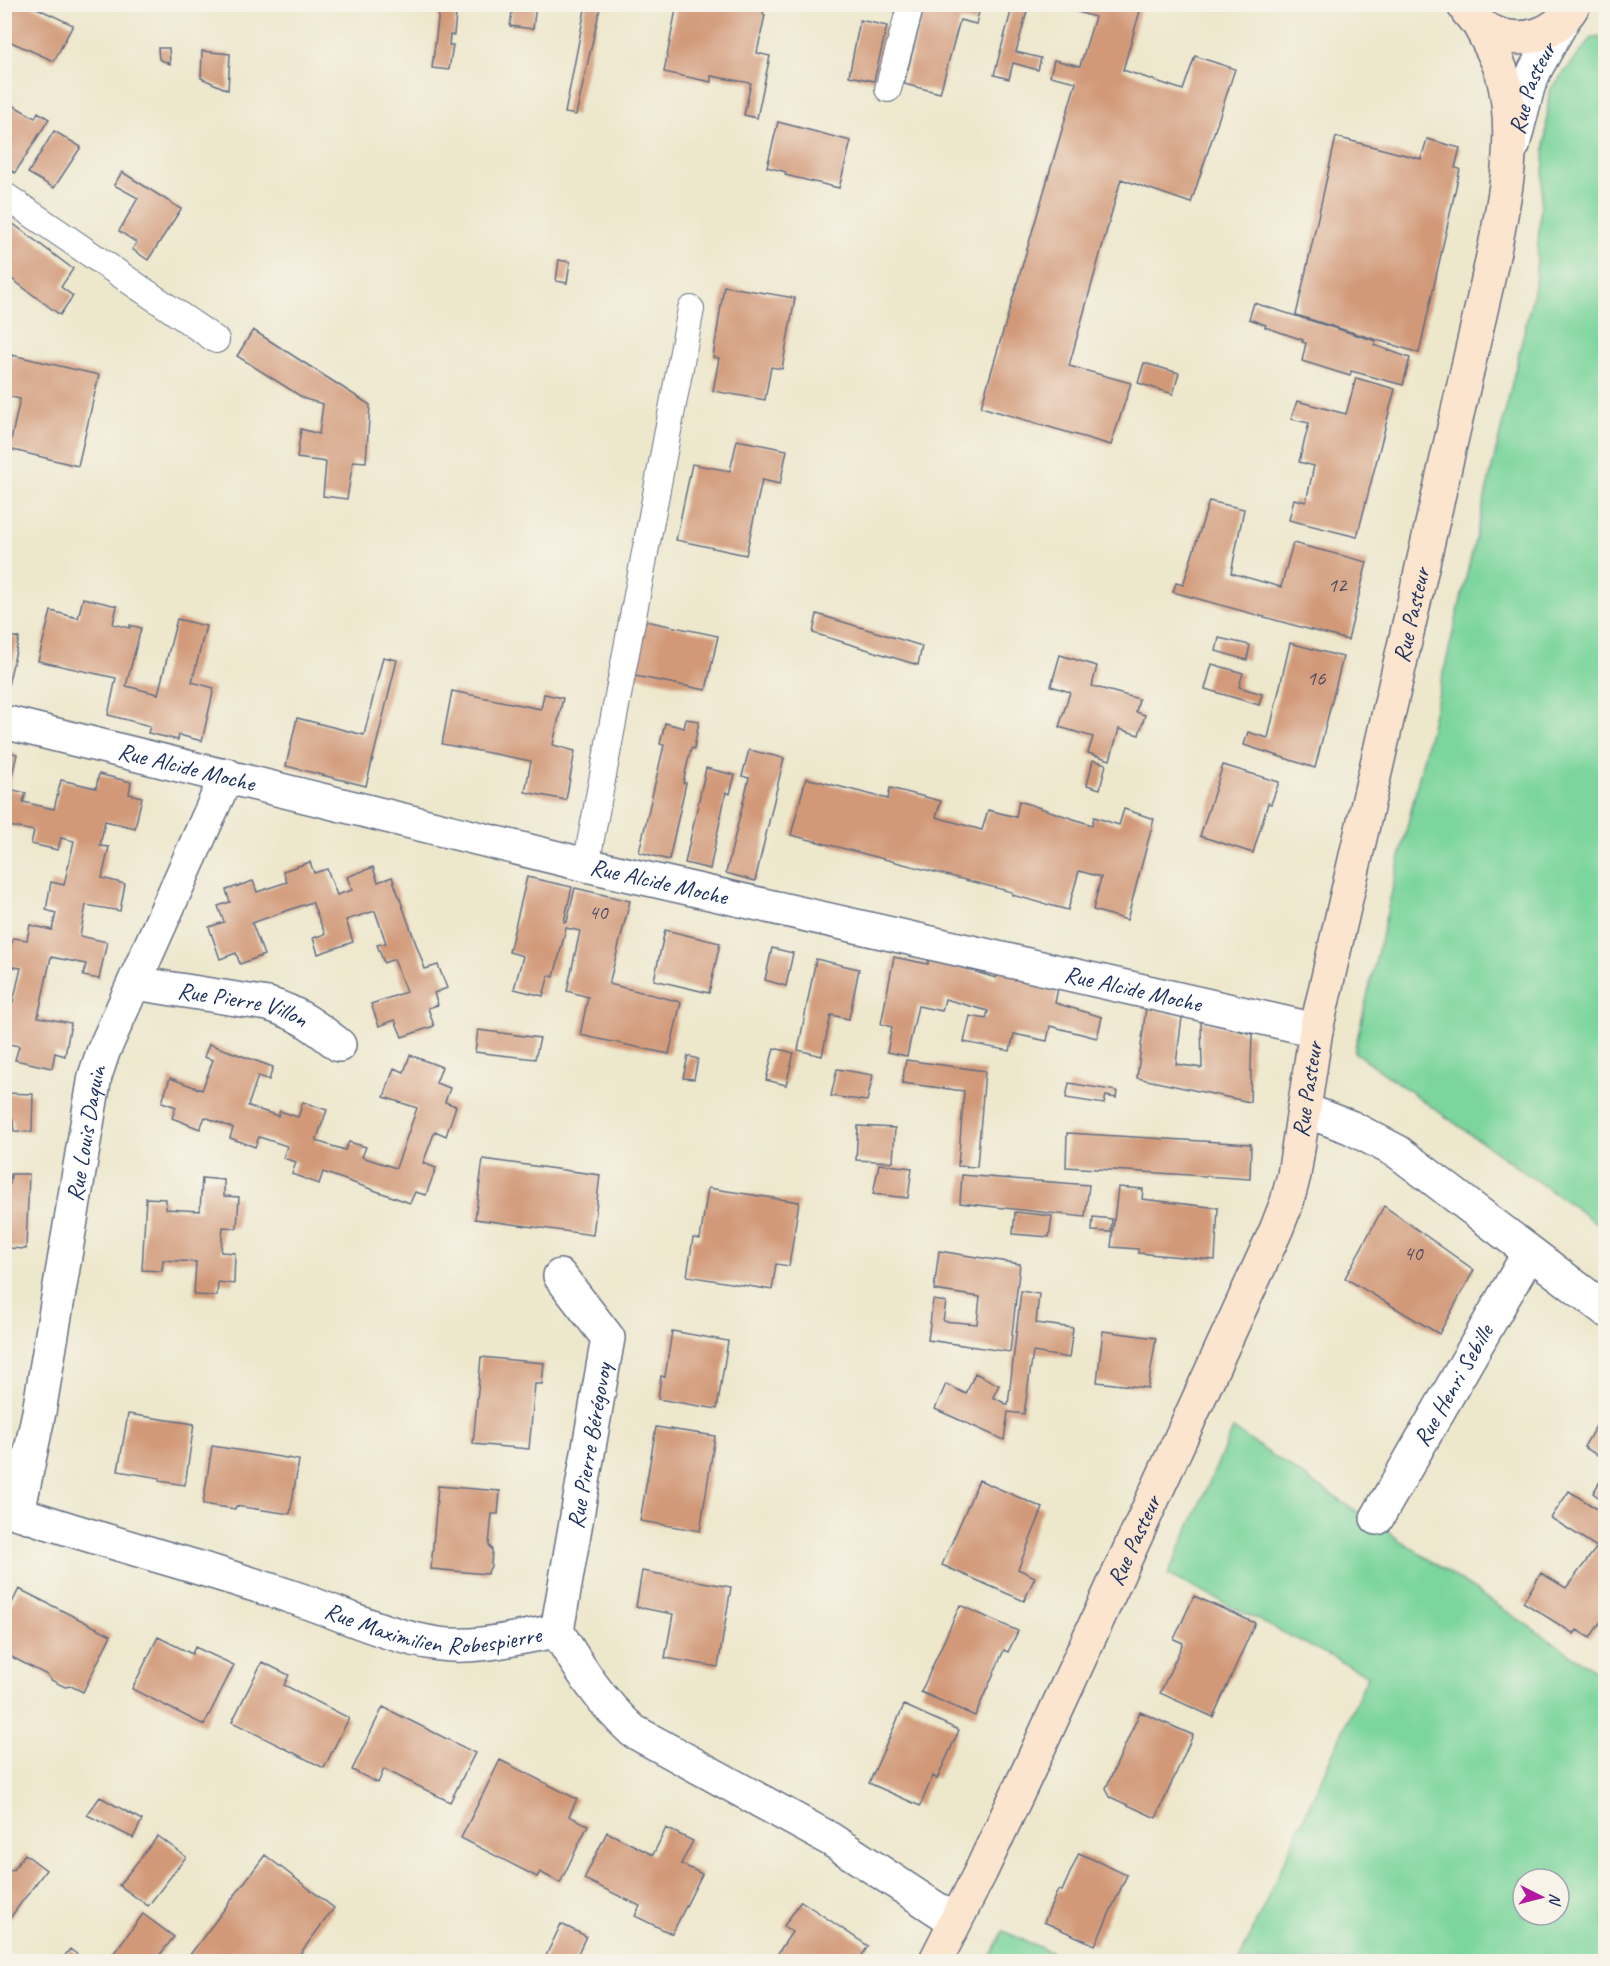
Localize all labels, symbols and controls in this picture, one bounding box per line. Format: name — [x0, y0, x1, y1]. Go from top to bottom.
street label: Rue Pasteur — [1501, 35, 1564, 137]
street label: Rue Pasteur — [1386, 562, 1437, 665]
house number: 12 — [1328, 572, 1348, 598]
house number: 16 — [1307, 665, 1326, 691]
street label: Rue Alcide Moche — [115, 736, 260, 799]
street label: Rue Alcide Moche — [587, 851, 732, 912]
house number: 40 — [589, 899, 609, 925]
street label: Rue Alcide Moche — [1061, 959, 1207, 1019]
street label: Rue Pierre Villon — [176, 975, 314, 1034]
street label: Rue Pasteur — [1285, 1037, 1329, 1139]
street label: Rue Louis Daquin — [59, 1060, 113, 1203]
house number: 40 — [1404, 1240, 1424, 1266]
street label: Rue Henri Sebille — [1406, 1317, 1501, 1452]
street label: Rue Pierre Bérégovoy — [560, 1359, 619, 1531]
street label: Rue Pasteur — [1100, 1488, 1168, 1591]
street label: Rue Maximilien Robespierre — [321, 1595, 546, 1660]
north arrow — [1511, 1867, 1571, 1927]
text: N — [1544, 1892, 1565, 1908]

